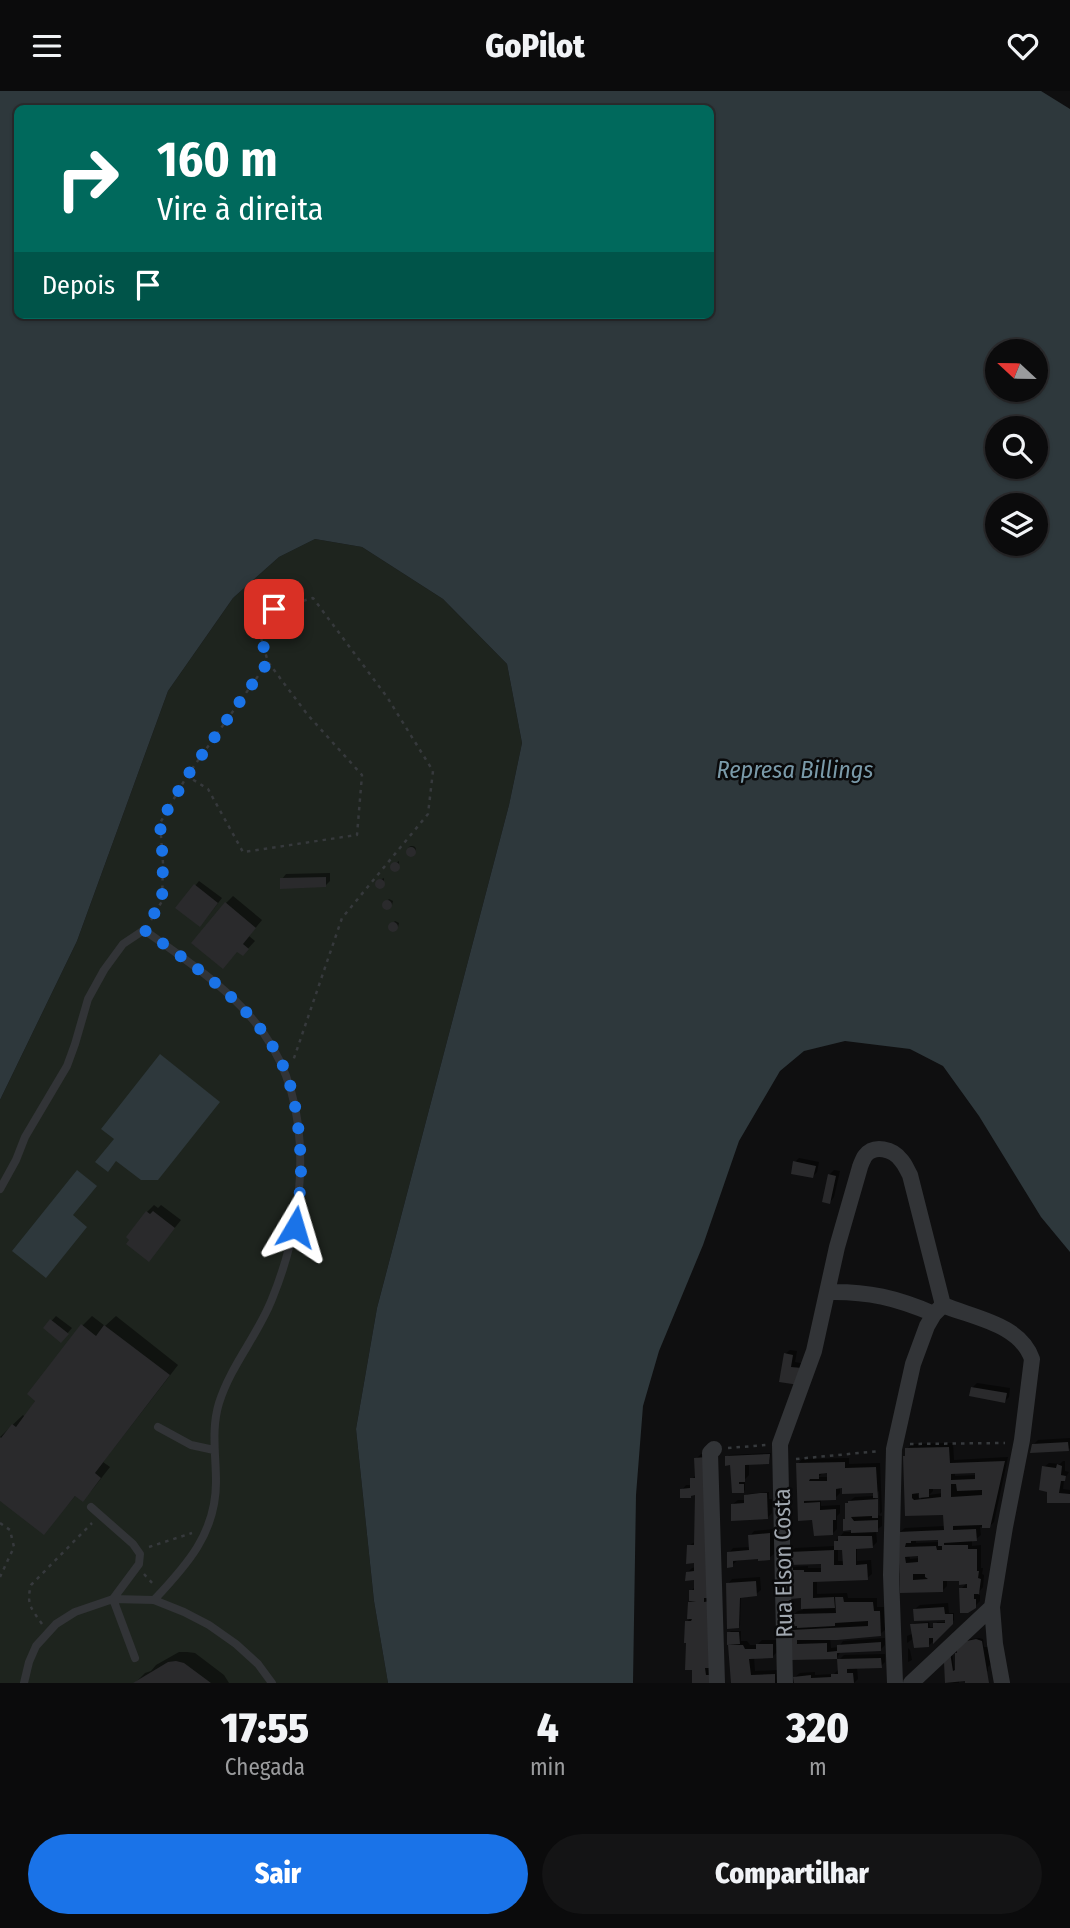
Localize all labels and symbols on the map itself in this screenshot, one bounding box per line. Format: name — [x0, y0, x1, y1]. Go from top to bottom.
north arrow — [985, 339, 1048, 403]
pin — [244, 579, 304, 639]
water label: Represa Billings — [717, 756, 873, 784]
position arrow — [258, 1190, 332, 1264]
street label: Rua Elson Costa — [768, 1488, 798, 1638]

